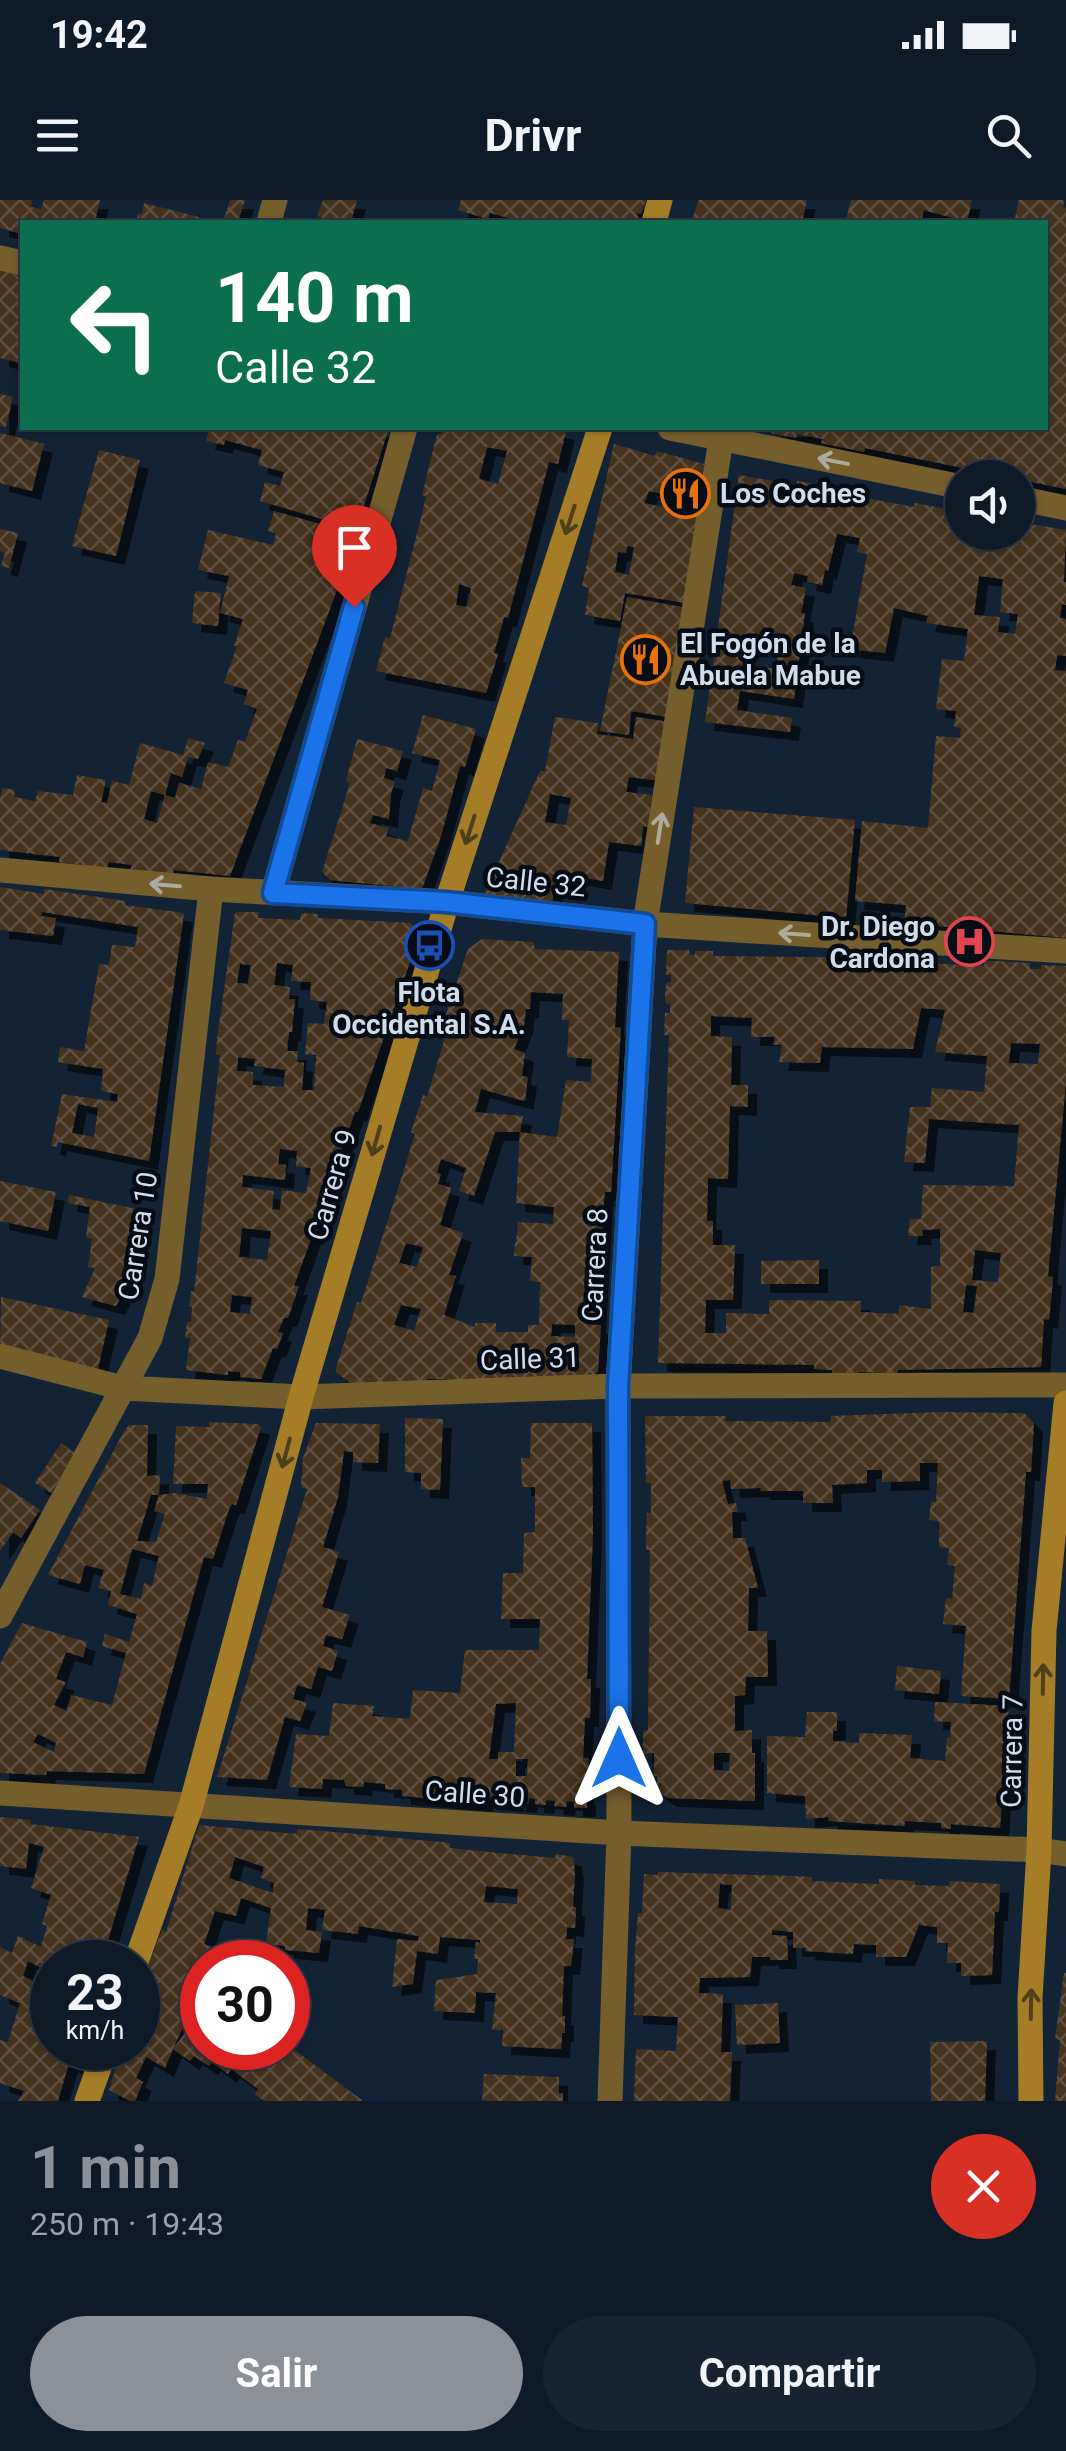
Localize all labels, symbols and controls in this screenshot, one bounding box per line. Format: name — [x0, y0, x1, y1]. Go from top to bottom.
text: 19:42 — [50, 13, 148, 57]
icon: menu — [30, 108, 85, 163]
icon: search — [981, 108, 1036, 163]
text: Drivr — [485, 109, 581, 162]
text: 140 m — [215, 257, 414, 339]
icon: left — [50, 260, 180, 390]
text: Calle 32 — [215, 341, 376, 394]
one-way arrow — [817, 451, 849, 470]
map controls — [945, 460, 1035, 550]
button: sound — [945, 460, 1035, 550]
restaurant icon: Los Coches — [659, 467, 711, 519]
place label: Los Coches — [720, 477, 866, 510]
one-way arrow — [559, 504, 577, 536]
pin — [312, 505, 397, 608]
icon: arrive — [327, 520, 382, 575]
place label: El Fogón de la Abuela Mabue — [680, 627, 861, 692]
restaurant icon: El Fogón de la Abuela Mabue — [619, 633, 671, 685]
one-way arrow — [652, 812, 670, 844]
one-way arrow — [460, 813, 478, 845]
street label: Calle 32 — [484, 860, 588, 904]
one-way arrow — [149, 875, 181, 894]
place label: Dr. Diego Cardona — [821, 910, 935, 975]
hospital icon: Dr. Diego Cardona — [944, 916, 996, 968]
bus stop icon: Flota Occidental S.A. — [403, 919, 455, 971]
one-way arrow — [779, 924, 811, 943]
place label: Flota Occidental S.A. — [332, 976, 526, 1041]
one-way arrow — [366, 1125, 384, 1156]
street label: Carrera 9 — [300, 1126, 364, 1244]
street label: Carrera 10 — [112, 1169, 164, 1303]
street label: Carrera 8 — [576, 1207, 614, 1323]
street label: Calle 31 — [479, 1341, 581, 1377]
one-way arrow — [275, 1437, 294, 1468]
one-way arrow — [1034, 1663, 1052, 1696]
street label: Carrera 7 — [995, 1694, 1029, 1808]
position arrow — [567, 1706, 671, 1810]
street label: Calle 30 — [424, 1774, 526, 1814]
speed limit sign: 30 — [180, 1940, 310, 2070]
text: 23 — [66, 1964, 124, 2022]
one-way arrow — [1021, 1988, 1040, 2020]
text: km/h — [66, 2016, 124, 2045]
text: 1 min — [30, 2132, 181, 2203]
button: close — [931, 2134, 1036, 2239]
text: 250 m · 19:43 — [30, 2205, 224, 2243]
button: Salir — [30, 2316, 523, 2431]
button: Compartir — [543, 2316, 1036, 2431]

